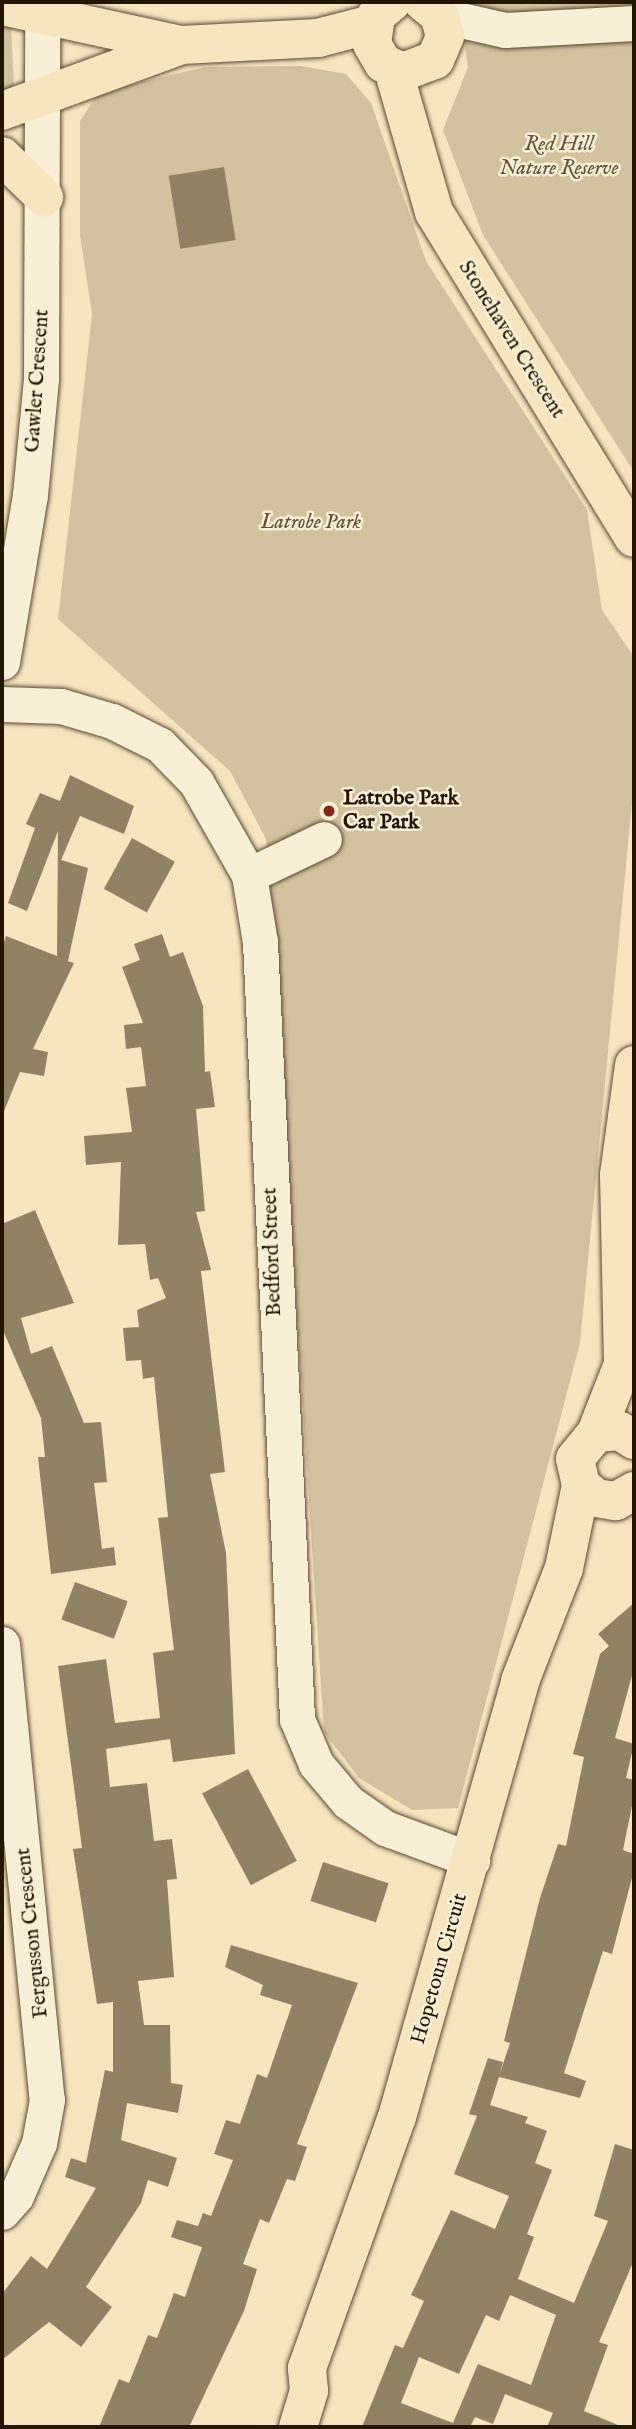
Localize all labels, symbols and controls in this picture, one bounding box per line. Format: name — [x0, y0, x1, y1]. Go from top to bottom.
park label: Red Hill Nature Reserve — [499, 132, 619, 182]
street label: Stonehaven Crescent — [452, 256, 570, 424]
street label: Gawler Crescent — [20, 309, 56, 453]
park label: Latrobe Park — [261, 510, 361, 536]
place label: Latrobe Park Car Park — [343, 786, 459, 836]
marker: Latrobe Park Car Park — [321, 803, 337, 819]
street label: Bedford Street — [258, 1187, 288, 1317]
street label: Fergusson Crescent — [12, 1847, 54, 2019]
street label: Hopetoun Circuit — [406, 1891, 474, 2047]

